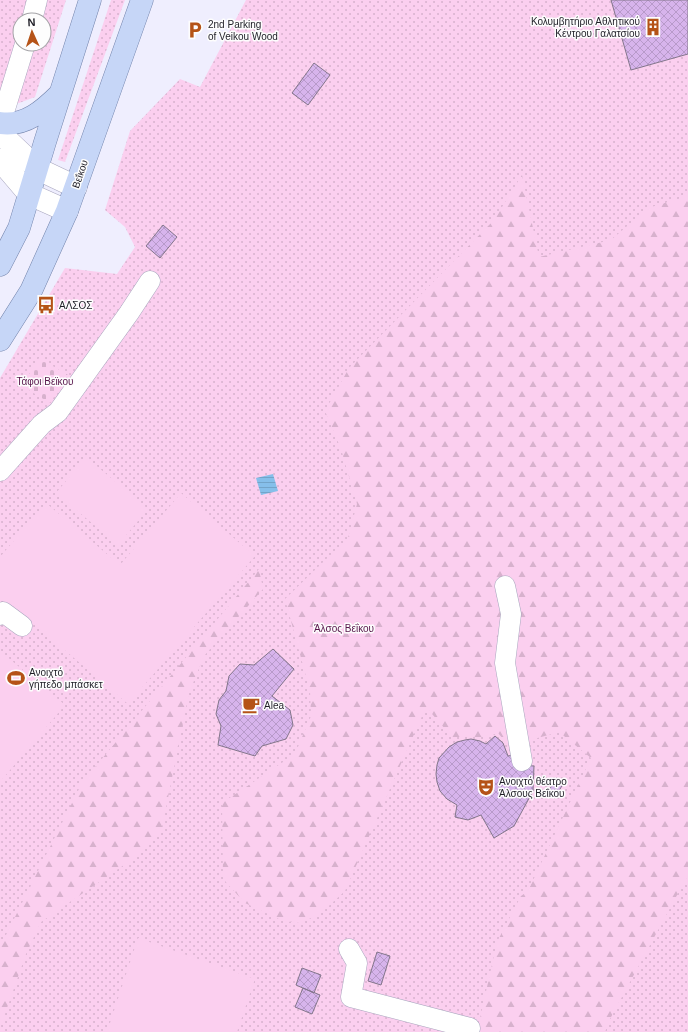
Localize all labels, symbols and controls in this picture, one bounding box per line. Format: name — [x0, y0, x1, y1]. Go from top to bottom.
north arrow — [12, 12, 52, 52]
text: N — [27, 16, 36, 28]
place label: Κολυμβητήριο Αθλητικού Κέντρου Γαλατσίου — [531, 16, 640, 39]
building icon: Κολυμβητήριο Αθλητικού Κέντρου Γαλατσίου — [643, 17, 663, 37]
place label: 2nd Parking of Veikou Wood — [208, 19, 278, 42]
parking icon: 2nd Parking of Veikou Wood — [185, 20, 205, 40]
street label: Βεΐκου — [70, 158, 90, 190]
bus stop icon: ΑΛΣΟΣ — [36, 295, 56, 315]
place label: ΑΛΣΟΣ — [59, 300, 93, 311]
park label: Τάφοι Βεϊκου — [16, 376, 74, 387]
park label: Άλσος Βεΐκου — [314, 623, 374, 634]
place label: Ανοιχτό γήπεδο μπάσκετ — [29, 667, 103, 690]
sports icon: Ανοιχτό γήπεδο μπάσκετ — [6, 668, 26, 688]
cafe icon: Alea — [241, 695, 261, 715]
place label: Alea — [264, 700, 284, 711]
place label: Ανοιχτό θέατρο Άλσους Βεΐκου — [499, 776, 567, 799]
theatre icon: Ανοιχτό θέατρο Άλσους Βεΐκου — [476, 777, 496, 797]

